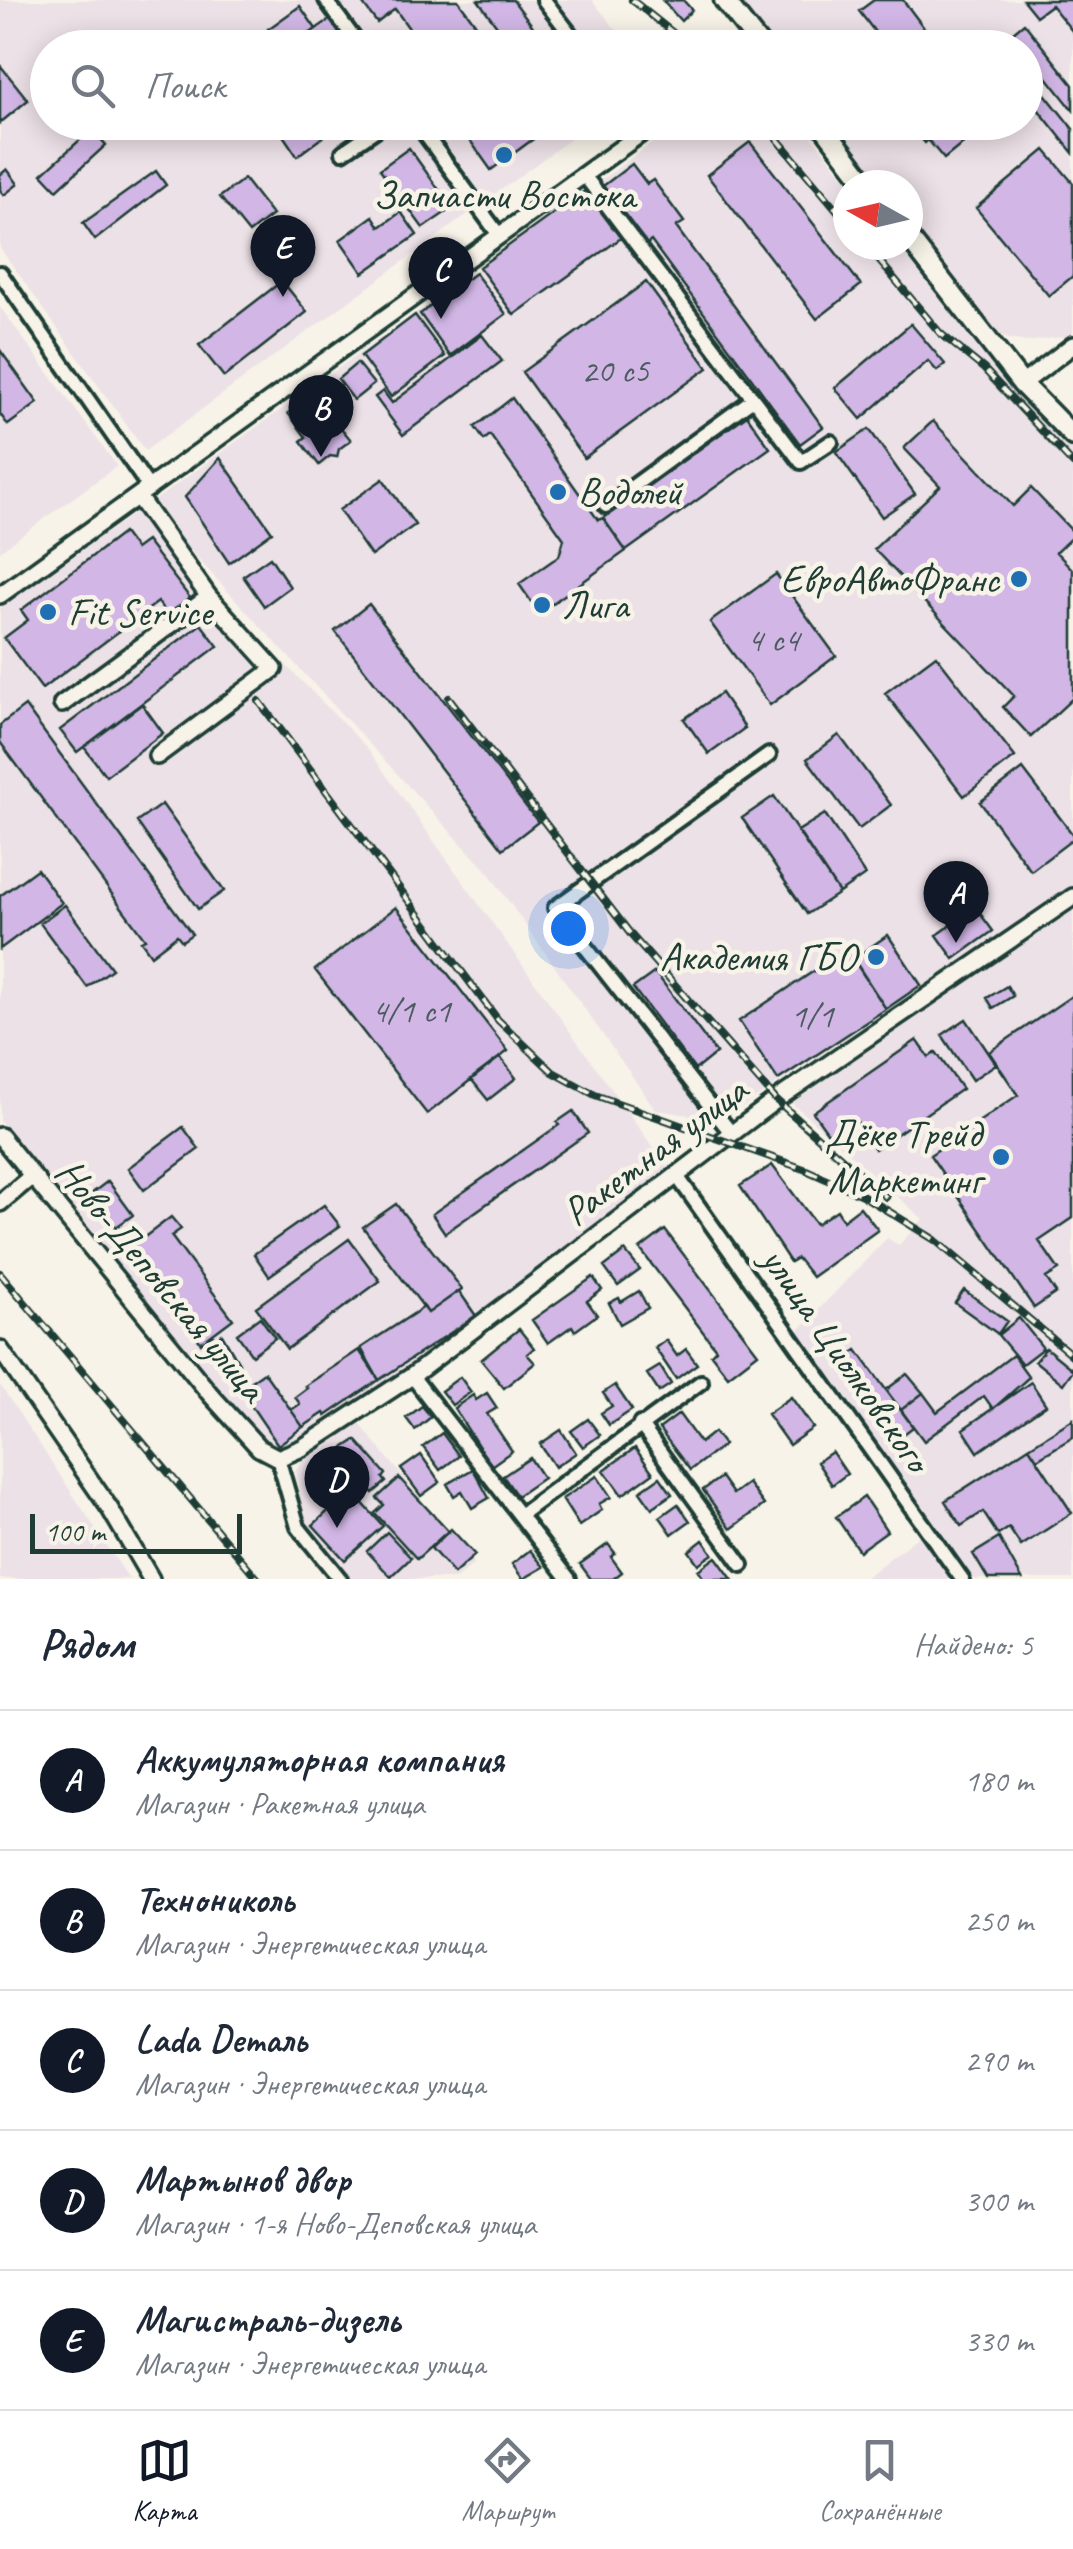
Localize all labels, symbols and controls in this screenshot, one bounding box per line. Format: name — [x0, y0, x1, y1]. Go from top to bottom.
search box — [30, 30, 1043, 140]
icon: search — [65, 58, 120, 113]
text: Поиск — [145, 62, 225, 109]
marker: Запчасти Востока — [493, 144, 515, 166]
place label: Запчасти Востока — [373, 170, 639, 220]
north arrow — [833, 170, 923, 260]
pin: E — [250, 214, 316, 297]
pin: C — [408, 236, 474, 319]
house number: 20 с5 — [581, 348, 651, 393]
pin: B — [288, 374, 354, 457]
place label: Водолей — [578, 467, 684, 517]
marker: Водолей — [547, 481, 569, 503]
place label: ЕвроАвтоФранс — [781, 554, 1001, 604]
marker: ЕвроАвтоФранс — [1008, 568, 1030, 590]
place label: Лига — [562, 580, 631, 630]
place label: Fit Service — [68, 587, 215, 637]
marker: Лига — [531, 594, 553, 616]
marker: Fit Service — [37, 601, 59, 623]
house number: 4 с4 — [747, 617, 802, 662]
pin: A — [924, 860, 988, 943]
your location — [543, 903, 594, 954]
place label: Академия ГБО — [660, 932, 860, 982]
marker: Академия ГБО — [865, 946, 887, 968]
house number: 4/1 с1 — [371, 988, 453, 1033]
house number: 1/1 — [790, 993, 836, 1038]
street label: Ракетная улица — [553, 1064, 759, 1237]
place label: Дёке Трейд Маркетинг — [825, 1109, 987, 1205]
marker: Дёке Трейд Маркетинг — [990, 1146, 1012, 1168]
street label: Ново-Деповская улица — [45, 1148, 279, 1414]
street label: улица Циолковского — [749, 1235, 944, 1484]
pin: D — [304, 1446, 370, 1528]
scale bar — [30, 1509, 242, 1554]
text: 100 m — [45, 1514, 105, 1549]
text: Рядом — [40, 1618, 134, 1671]
text: Найдено: 5 — [914, 1624, 1033, 1665]
text: Аккумуляторная компания — [135, 1736, 504, 1783]
text: A — [64, 1760, 81, 1801]
text: 180 m — [964, 1760, 1033, 1801]
text: Магазин · Ракетная улица — [135, 1783, 425, 1824]
text: Технониколь — [135, 1876, 294, 1923]
text: B — [64, 1900, 81, 1941]
text: 250 m — [964, 1900, 1033, 1941]
text: Магазин · Энергетическая улица — [135, 1923, 485, 1964]
text: Lada Dеталь — [135, 2016, 307, 2063]
text: C — [65, 2040, 80, 2081]
text: 290 m — [964, 2040, 1033, 2081]
text: Магазин · Энергетическая улица — [135, 2063, 485, 2104]
text: Мартынов двор — [135, 2156, 351, 2203]
text: D — [63, 2180, 82, 2221]
text: 300 m — [964, 2180, 1033, 2221]
text: Магазин · 1-я Ново-Деповская улица — [135, 2203, 536, 2244]
text: Магистраль-дизель — [135, 2296, 400, 2343]
text: E — [64, 2320, 81, 2361]
text: 330 m — [964, 2320, 1033, 2361]
text: Магазин · Энергетическая улица — [135, 2343, 485, 2384]
tab: Карта — [133, 2433, 197, 2528]
tab: Маршрут — [462, 2433, 554, 2528]
tab: Сохранённые — [819, 2433, 941, 2528]

